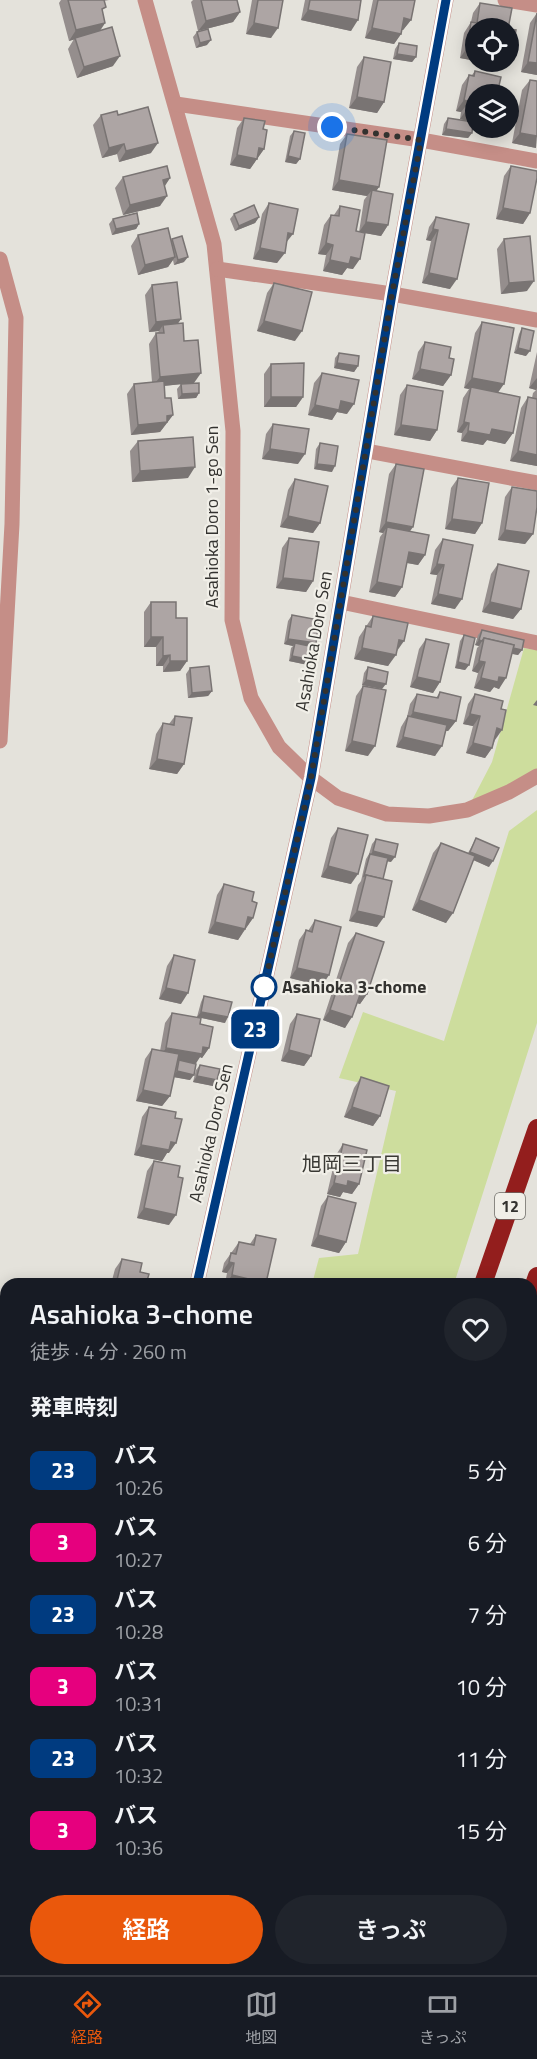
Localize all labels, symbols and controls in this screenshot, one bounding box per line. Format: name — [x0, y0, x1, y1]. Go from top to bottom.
map controls — [465, 18, 519, 138]
button: locate — [465, 18, 519, 72]
button: layers — [465, 84, 519, 138]
your location — [317, 112, 347, 142]
street label: Asahioka Doro 1-go Sen — [198, 426, 225, 608]
street label: Asahioka Doro Sen — [288, 569, 339, 713]
place label: Asahioka 3-chome — [282, 973, 426, 1000]
marker: Asahioka 3-chome — [251, 974, 277, 1000]
line badge: 23 — [228, 1010, 282, 1048]
text: 23 — [243, 1013, 267, 1045]
street label: Asahioka Doro Sen — [181, 1061, 240, 1205]
district label: 旭岡三丁目 — [302, 1148, 402, 1179]
road number: 12 — [495, 1193, 525, 1219]
text: Asahioka 3-chome — [30, 1292, 253, 1335]
button: heart — [444, 1298, 507, 1361]
text: 徒歩 · 4 分 · 260 m — [30, 1336, 187, 1367]
text: 発車時刻 — [30, 1390, 118, 1424]
text: バス — [114, 1438, 158, 1472]
text: 23 — [51, 1454, 75, 1486]
text: 5 分 — [468, 1454, 507, 1488]
text: 10:26 — [114, 1472, 163, 1503]
text: バス — [114, 1510, 158, 1544]
text: 3 — [57, 1526, 69, 1558]
text: 6 分 — [468, 1526, 507, 1560]
text: 10:27 — [114, 1544, 163, 1575]
text: バス — [114, 1582, 158, 1616]
text: 23 — [51, 1598, 75, 1630]
text: 7 分 — [468, 1598, 507, 1632]
text: 10:28 — [114, 1616, 163, 1647]
text: バス — [114, 1654, 158, 1688]
text: 3 — [57, 1670, 69, 1702]
text: 10 分 — [456, 1670, 507, 1704]
text: 10:31 — [114, 1688, 163, 1719]
text: バス — [114, 1726, 158, 1760]
text: 23 — [51, 1742, 75, 1774]
text: 11 分 — [456, 1742, 507, 1776]
text: 10:32 — [114, 1760, 163, 1791]
text: バス — [114, 1798, 158, 1832]
text: 3 — [57, 1814, 69, 1846]
text: 15 分 — [456, 1814, 507, 1848]
text: 10:36 — [114, 1832, 163, 1863]
button: 経路 — [30, 1895, 263, 1964]
button: きっぷ — [275, 1895, 507, 1964]
tab: 経路 — [71, 1988, 104, 2049]
tab: 地図 — [245, 1988, 278, 2049]
tab: きっぷ — [419, 1988, 466, 2049]

